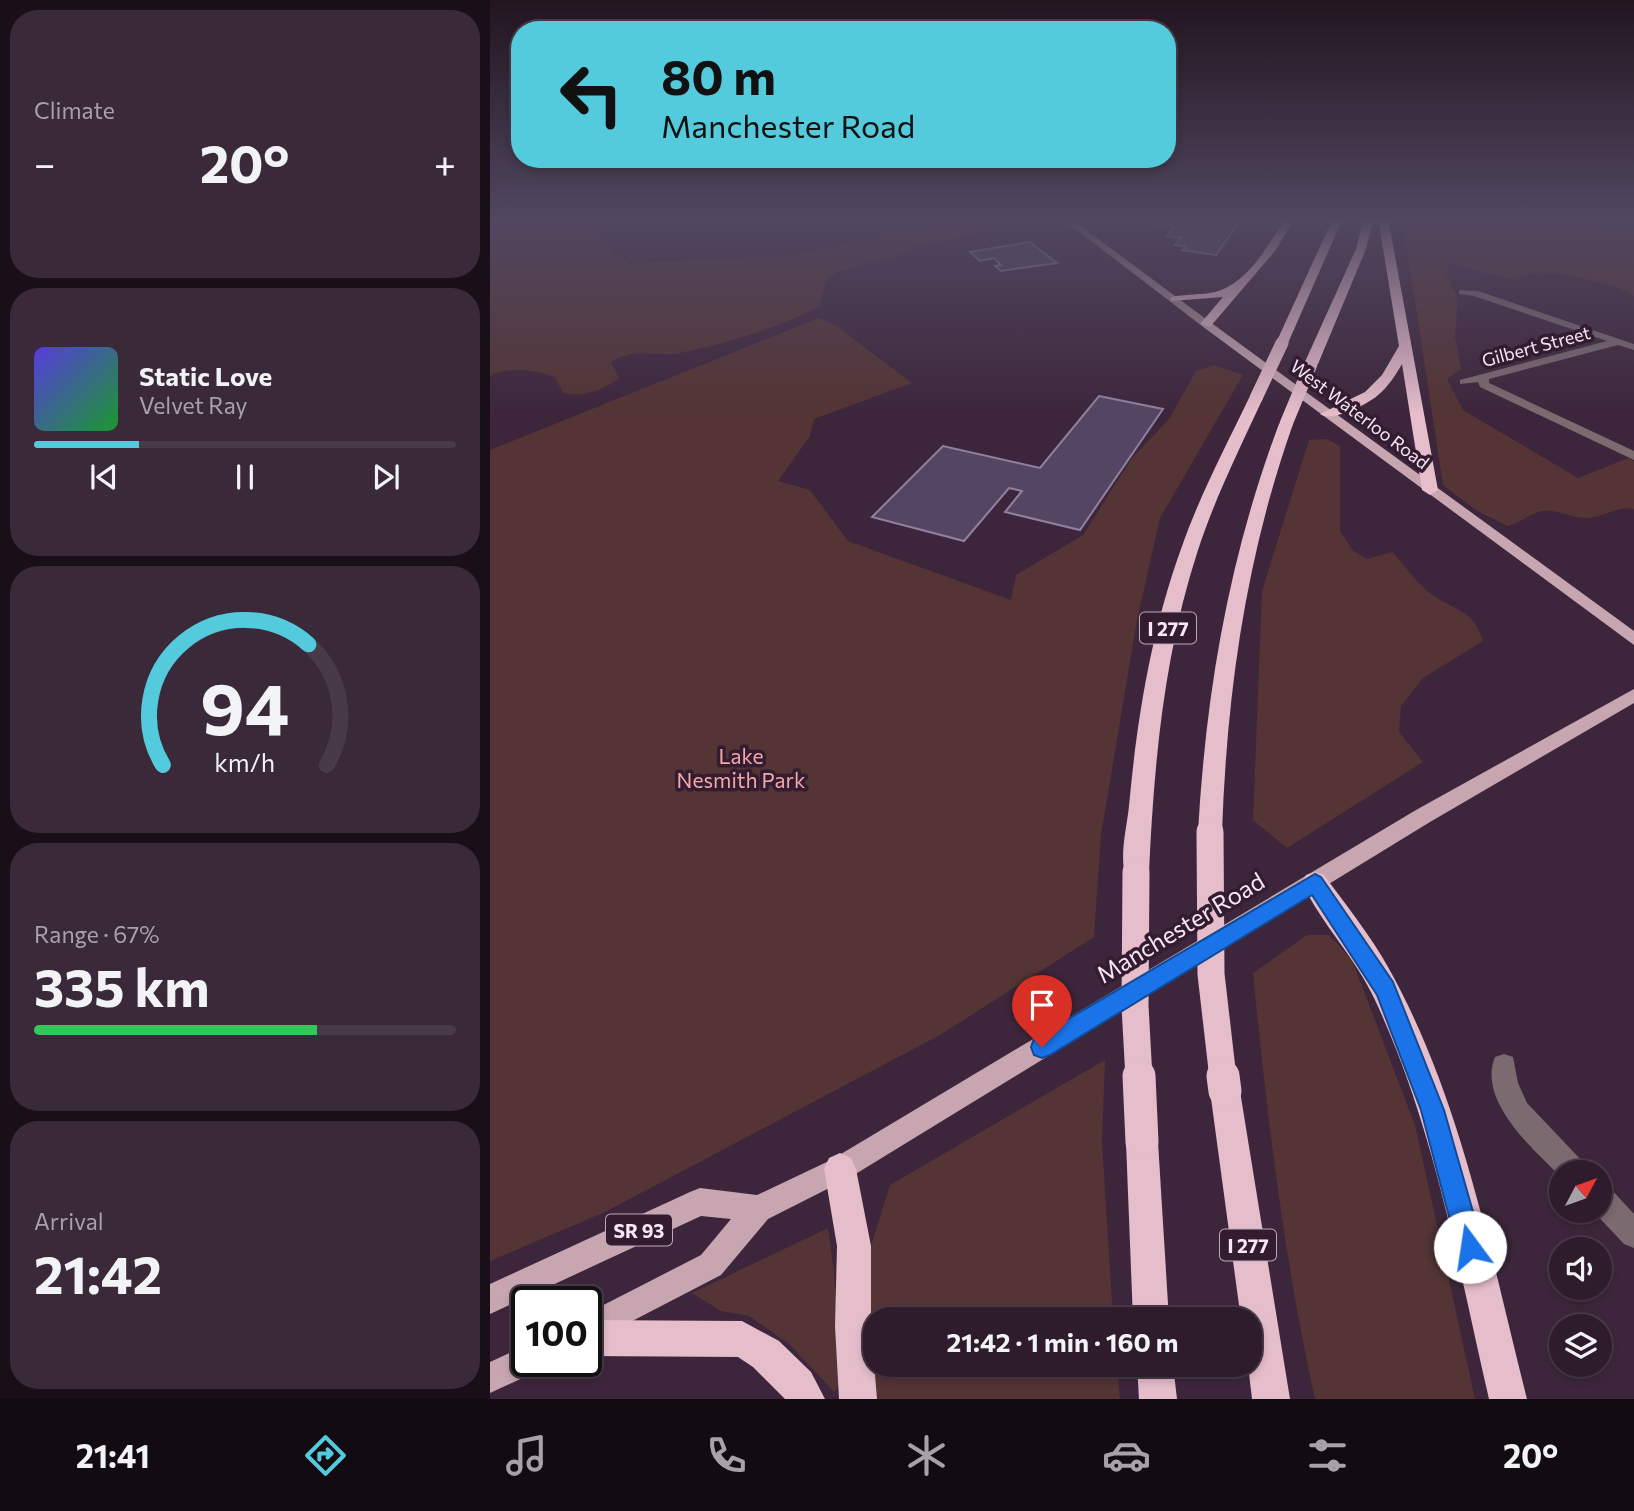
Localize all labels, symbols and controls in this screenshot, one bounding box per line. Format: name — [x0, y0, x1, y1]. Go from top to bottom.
text: 80 m — [661, 45, 776, 105]
icon: left — [546, 49, 637, 140]
text: Climate — [34, 96, 115, 124]
text: Manchester Road — [661, 105, 915, 145]
text: 20° — [200, 130, 290, 194]
text: − — [34, 139, 56, 186]
text: + — [434, 139, 456, 186]
street label: Gilbert Street — [1479, 321, 1593, 371]
street label: West Waterloo Road — [1286, 355, 1434, 473]
text: Static Love — [139, 360, 272, 391]
text: Velvet Ray — [139, 391, 247, 419]
icon: previous — [85, 458, 123, 496]
icon: pause — [226, 458, 264, 496]
icon: next — [367, 458, 405, 496]
road number: I 277 — [1140, 612, 1196, 643]
text: 94 — [200, 662, 290, 751]
park label: Lake Nesmith Park — [677, 743, 805, 792]
text: km/h — [215, 747, 275, 777]
street label: Manchester Road — [1091, 865, 1269, 989]
text: Range · 67% — [34, 920, 159, 948]
text: 335 km — [34, 954, 210, 1018]
pin — [1012, 975, 1072, 1047]
icon: arrive — [1023, 986, 1061, 1024]
north arrow — [1549, 1160, 1612, 1223]
map controls — [1549, 1160, 1612, 1377]
text: Arrival — [34, 1207, 104, 1235]
position arrow — [1433, 1210, 1507, 1284]
road number: SR 93 — [606, 1214, 672, 1246]
road number: I 277 — [1220, 1230, 1276, 1260]
button: sound — [1549, 1237, 1612, 1300]
text: 21:42 — [34, 1241, 162, 1305]
speed limit sign: 100 — [511, 1286, 602, 1377]
button: layers — [1549, 1314, 1612, 1377]
text: 21:42 · 1 min · 160 m — [946, 1326, 1179, 1357]
icon: directions — [301, 1431, 350, 1480]
icon: music — [502, 1431, 551, 1480]
icon: phone — [702, 1431, 751, 1480]
icon: climate — [902, 1431, 951, 1480]
icon: car — [1102, 1431, 1151, 1480]
icon: filters — [1303, 1431, 1352, 1480]
text: 21:41 — [76, 1435, 150, 1475]
text: 20° — [1503, 1435, 1558, 1475]

